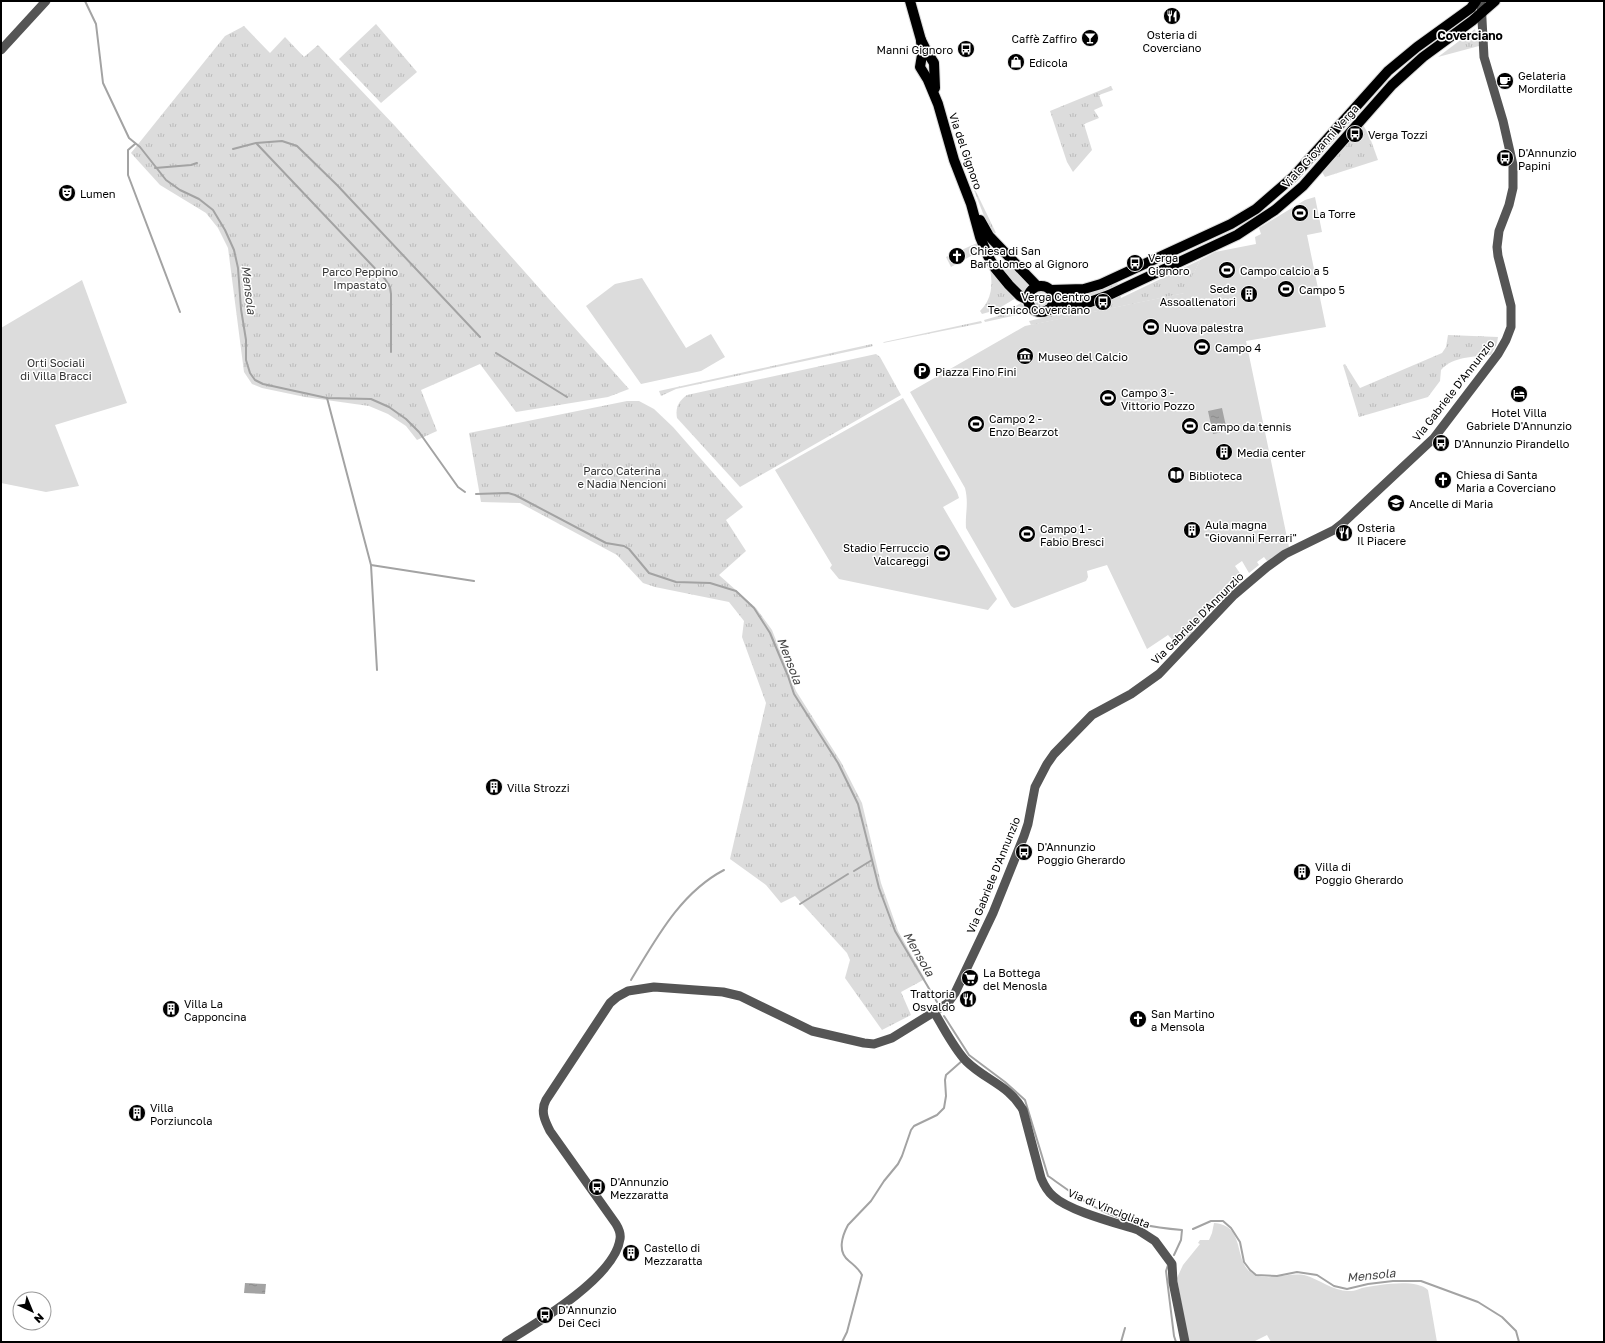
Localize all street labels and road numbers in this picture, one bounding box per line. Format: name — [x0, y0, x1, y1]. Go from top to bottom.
street label: Viale Giovanni Verga — [1279, 102, 1361, 190]
street label: Via del Gignoro — [947, 111, 985, 191]
street label: Via Gabriele D'Annunzio — [1409, 336, 1497, 443]
street label: Via Gabriele D'Annunzio — [1148, 569, 1246, 667]
street label: Via Gabriele D'Annunzio — [964, 814, 1023, 935]
street label: Via di Vincigliata — [1066, 1186, 1152, 1230]

